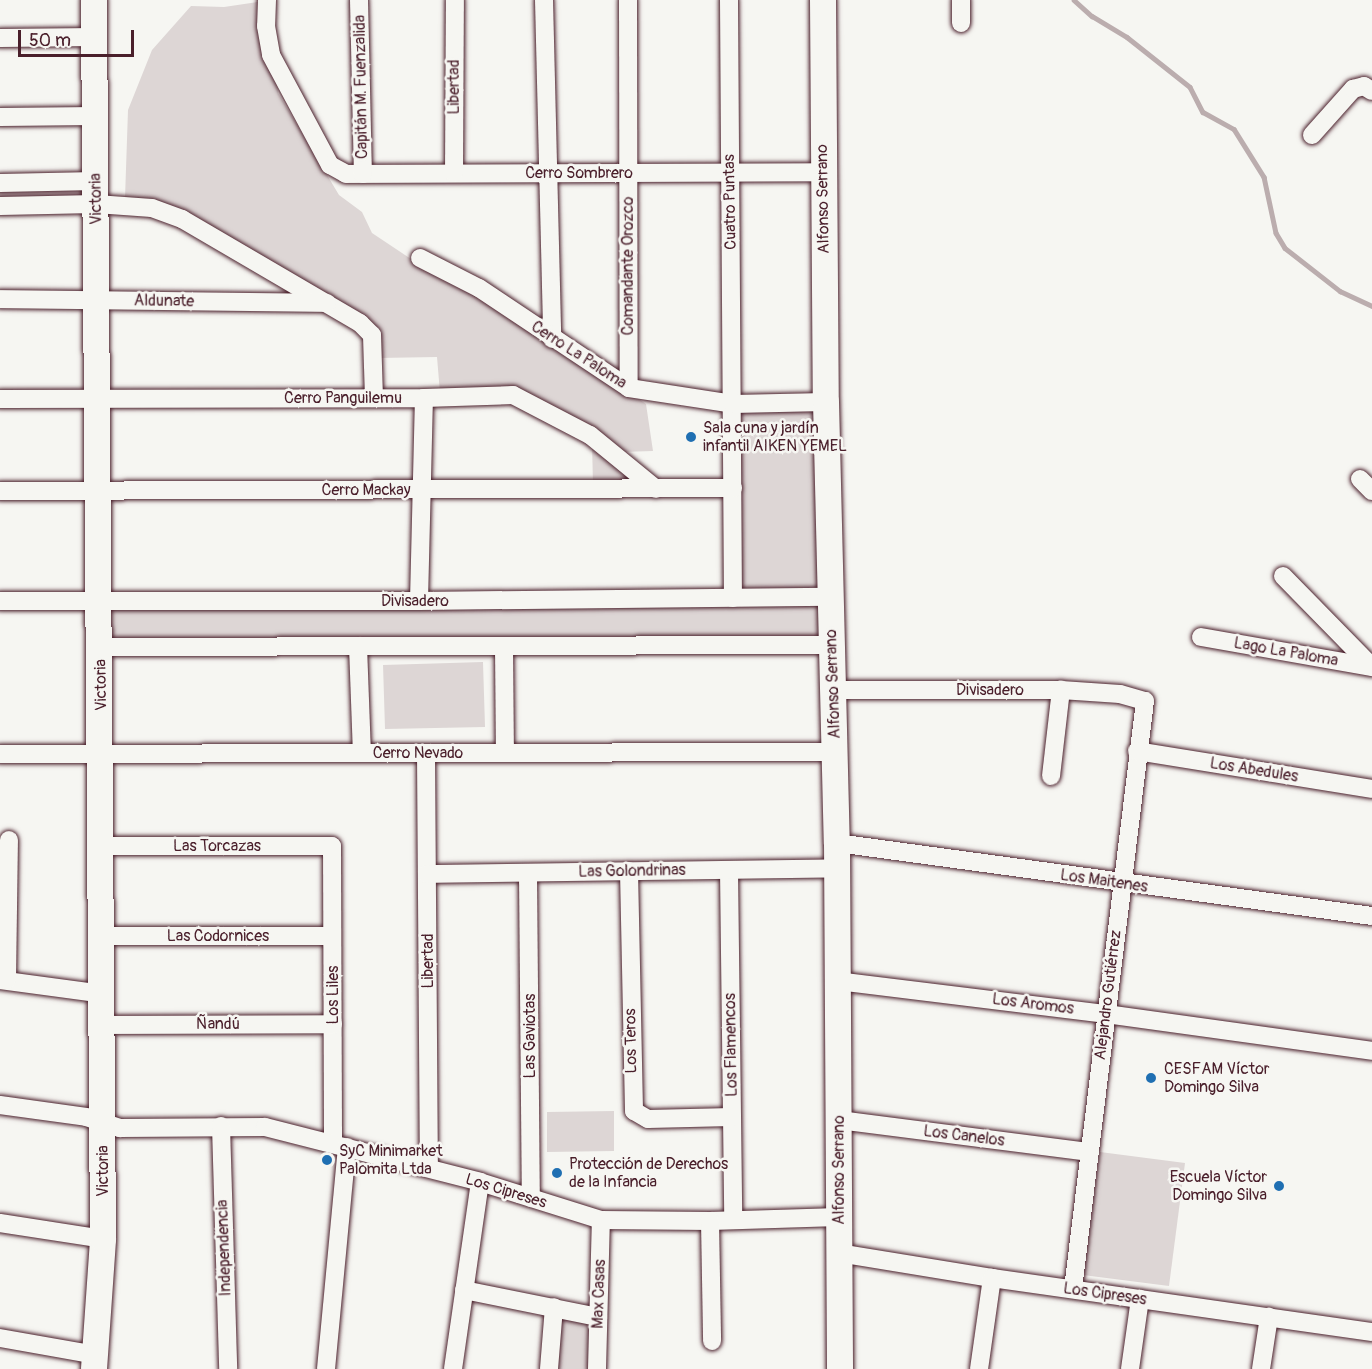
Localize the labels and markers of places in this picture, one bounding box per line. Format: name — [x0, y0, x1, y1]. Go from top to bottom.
place label: Sala cuna y jardín infantil AIKEN YEMEL — [703, 418, 847, 456]
marker: Sala cuna y jardín infantil AIKEN YEMEL — [684, 430, 698, 444]
place label: CESFAM Víctor Domingo Silva — [1164, 1059, 1269, 1097]
marker: CESFAM Víctor Domingo Silva — [1142, 1069, 1160, 1087]
place label: SyC Minimarket Palomita Ltda — [339, 1141, 443, 1179]
marker: SyC Minimarket Palomita Ltda — [320, 1153, 334, 1167]
place label: Protección de Derechos de la Infancia — [569, 1154, 728, 1192]
marker: Protección de Derechos de la Infancia — [550, 1166, 564, 1180]
place label: Escuela Víctor Domingo Silva — [1170, 1167, 1267, 1205]
marker: Escuela Víctor Domingo Silva — [1272, 1179, 1286, 1193]

